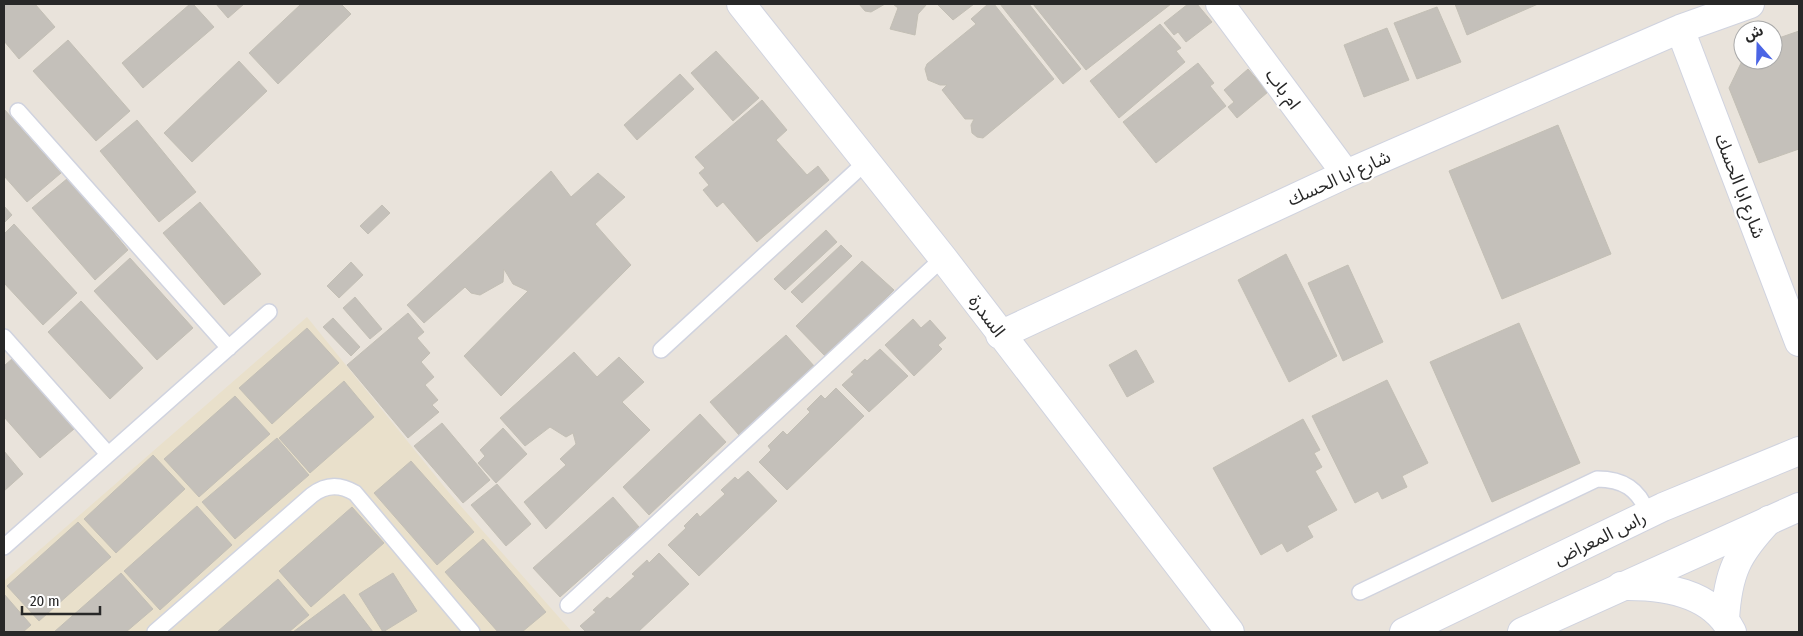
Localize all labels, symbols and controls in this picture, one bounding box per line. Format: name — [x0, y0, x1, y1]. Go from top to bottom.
north arrow — [1733, 20, 1783, 70]
text: ش — [1742, 22, 1766, 45]
street label: ام باب — [1258, 64, 1305, 116]
street label: شارع ابا الحسك — [1707, 131, 1770, 242]
street label: شارع ابا الحسك — [1284, 146, 1395, 213]
street label: السدرة — [964, 291, 1010, 341]
street label: راس المعراض — [1550, 506, 1650, 570]
scale bar — [22, 584, 100, 616]
text: 20 m — [30, 592, 60, 610]

